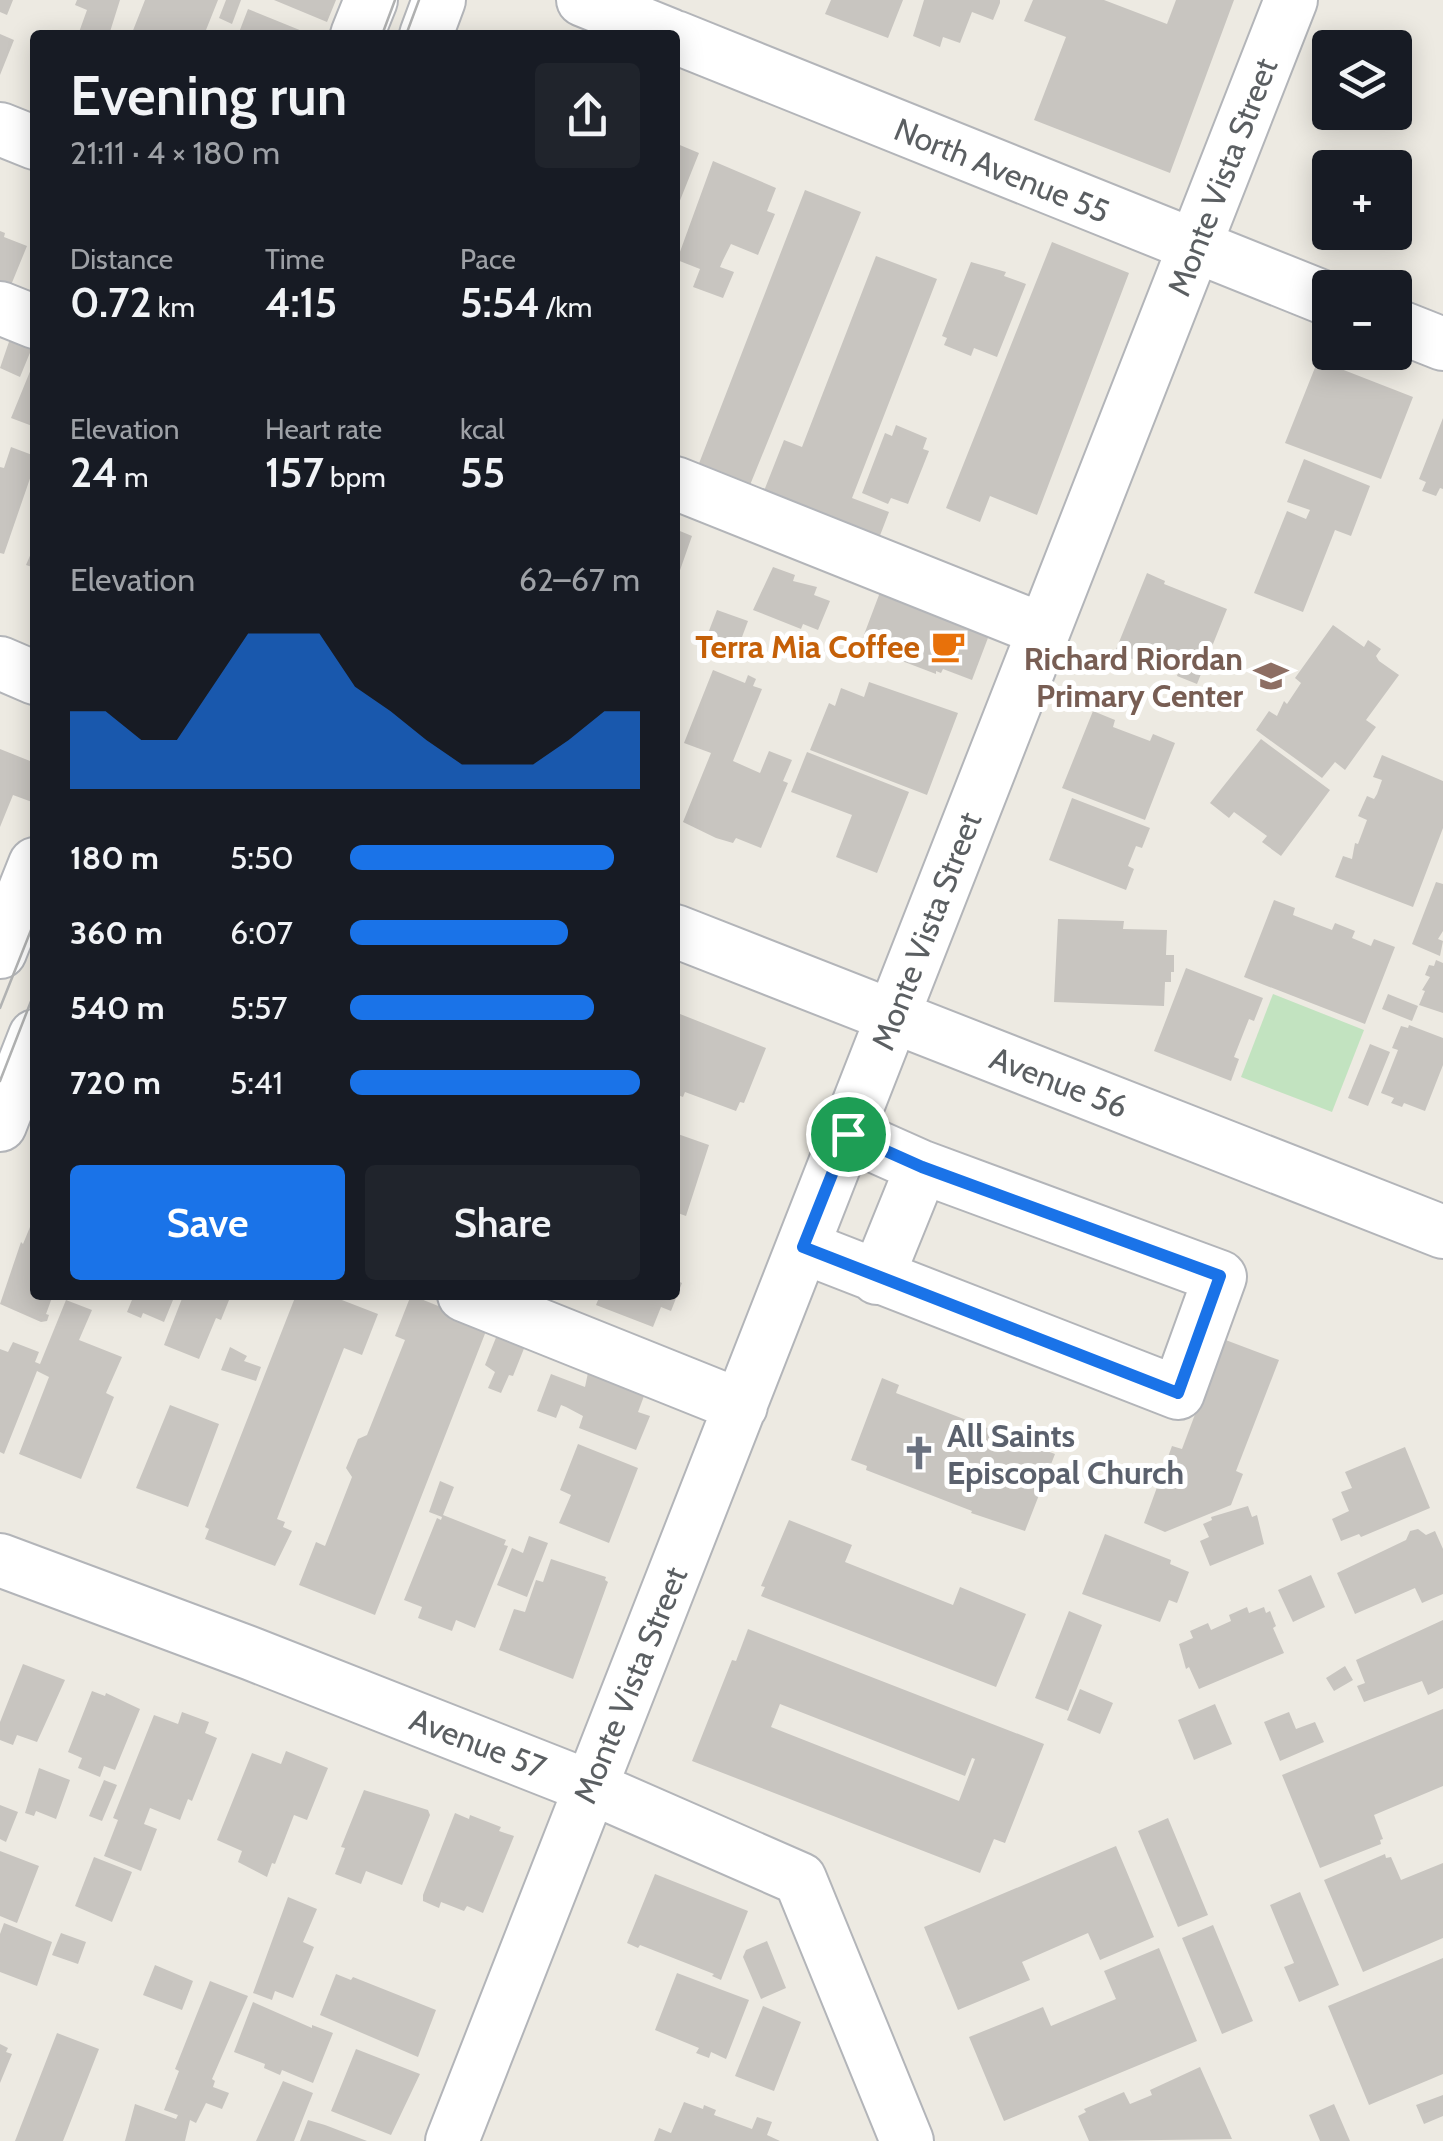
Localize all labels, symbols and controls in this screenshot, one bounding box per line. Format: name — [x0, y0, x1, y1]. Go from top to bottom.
map controls — [1312, 30, 1412, 370]
button: layers — [1312, 30, 1412, 130]
street label: Monte Vista Street — [1159, 52, 1285, 301]
text: Evening run — [70, 62, 347, 129]
button: share — [535, 63, 640, 168]
street label: North Avenue 55 — [889, 109, 1115, 231]
text: 21:11 · 4 × 180 m — [70, 133, 280, 172]
button: + — [1312, 150, 1412, 250]
text: Distance — [70, 242, 173, 276]
text: Time — [265, 242, 325, 276]
text: Pace — [460, 242, 516, 276]
button: − — [1312, 270, 1412, 370]
text: 0.72 — [70, 276, 152, 328]
text: 4:15 — [265, 276, 337, 328]
text: 5:54 — [460, 276, 540, 328]
text: km — [152, 290, 195, 324]
text: /km — [540, 290, 592, 324]
text: Elevation — [70, 412, 179, 446]
text: Heart rate — [265, 412, 382, 446]
text: kcal — [460, 412, 505, 446]
text: 24 — [70, 446, 118, 498]
text: 157 — [265, 446, 324, 498]
text: 55 — [460, 446, 505, 498]
text: m — [118, 460, 148, 494]
text: bpm — [324, 460, 386, 494]
text: Elevation — [70, 560, 195, 599]
text: 62–67 m — [519, 560, 640, 599]
place label: Terra Mia Coffee — [695, 627, 920, 666]
cafe icon: Terra Mia Coffee — [929, 627, 967, 665]
place label: Richard Riordan Primary Center — [1024, 639, 1243, 715]
school or university icon: Richard Riordan Primary Center — [1252, 657, 1290, 695]
street label: Monte Vista Street — [863, 806, 989, 1055]
text: 180 m — [70, 838, 159, 877]
text: 5:50 — [230, 838, 294, 877]
text: 360 m — [70, 913, 163, 952]
text: 6:07 — [230, 913, 293, 952]
text: 540 m — [70, 988, 165, 1027]
text: 5:57 — [230, 988, 287, 1027]
street label: Avenue 56 — [985, 1038, 1133, 1126]
text: 720 m — [70, 1063, 161, 1102]
text: 5:41 — [230, 1063, 283, 1102]
pin — [806, 1092, 891, 1177]
icon: arrive — [821, 1107, 876, 1162]
button: Save — [70, 1165, 345, 1280]
button: Share — [365, 1165, 640, 1280]
place label: All Saints Episcopal Church — [947, 1416, 1184, 1492]
church icon: All Saints Episcopal Church — [900, 1434, 938, 1472]
street label: Monte Vista Street — [565, 1561, 695, 1809]
street label: Avenue 57 — [405, 1699, 551, 1787]

